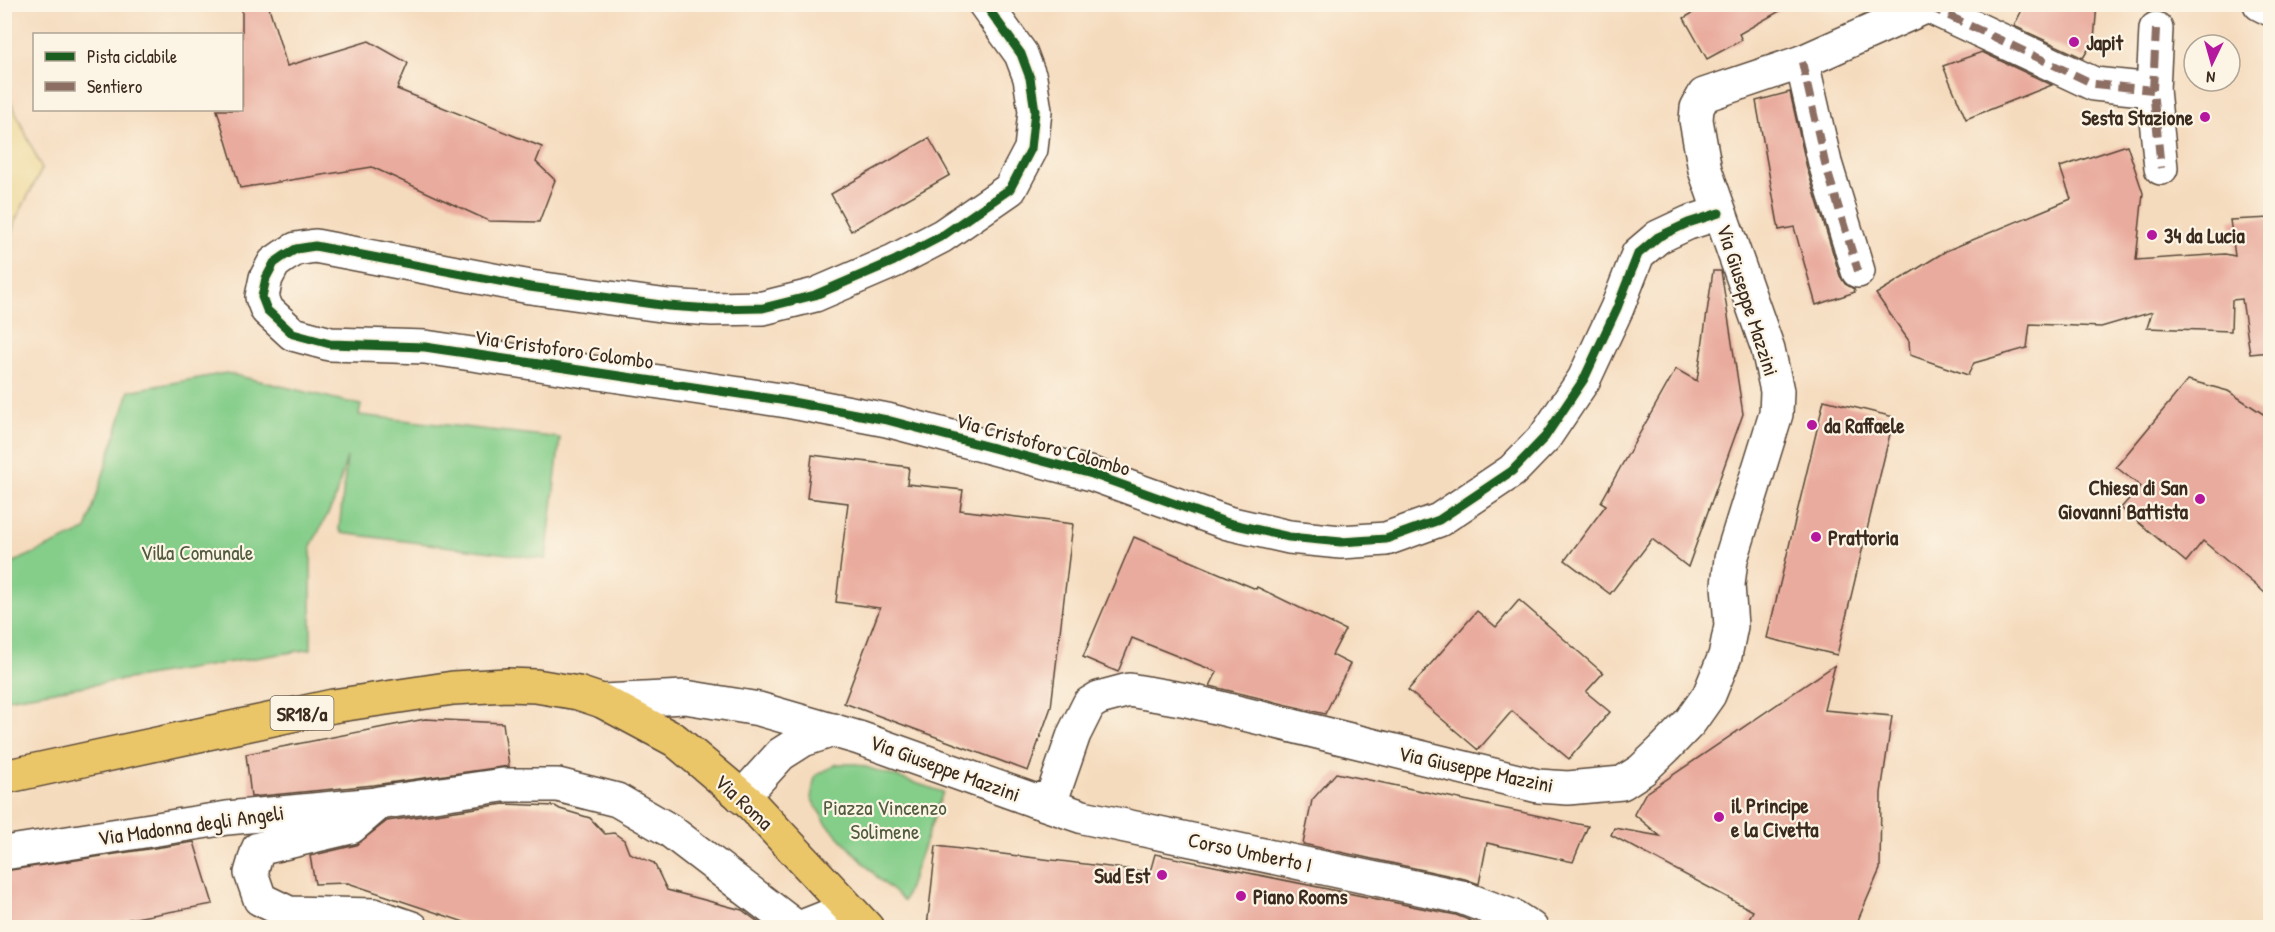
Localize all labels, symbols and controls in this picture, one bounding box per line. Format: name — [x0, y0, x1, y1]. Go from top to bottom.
place label: Japit — [2086, 28, 2124, 58]
legend — [33, 33, 243, 111]
north arrow — [2182, 33, 2242, 93]
marker: Japit — [2067, 35, 2081, 49]
text: Pista ciclabile — [87, 44, 177, 69]
text: N — [2205, 67, 2216, 89]
text: Sentiero — [87, 74, 142, 99]
place label: Sesta Stazione — [2082, 103, 2194, 132]
marker: Sesta Stazione — [2198, 110, 2212, 124]
street label: Via Giuseppe Mazzini — [1710, 220, 1786, 380]
place label: 34 da Lucia — [2164, 221, 2245, 250]
marker: 34 da Lucia — [2145, 228, 2159, 242]
street label: Via Cristoforo Colombo — [473, 322, 655, 376]
street label: Via Cristoforo Colombo — [952, 405, 1134, 483]
place label: da Raffaele — [1824, 411, 1905, 440]
marker: da Raffaele — [1805, 418, 1819, 432]
place label: Chiesa di San Giovanni Battista — [2058, 473, 2189, 526]
marker: Chiesa di San Giovanni Battista — [2193, 492, 2207, 506]
place label: Prattoria — [1828, 523, 1899, 552]
marker: Prattoria — [1809, 530, 1823, 544]
park label: Villa Comunale — [141, 538, 253, 567]
road number: SR18/a — [270, 696, 334, 730]
street label: Via Giuseppe Mazzini — [866, 727, 1024, 809]
street label: Via Giuseppe Mazzini — [1396, 738, 1556, 800]
street label: Via Roma — [708, 767, 780, 837]
place label: il Principe e la Civetta — [1731, 791, 1819, 844]
park label: Piazza Vincenzo Solimene — [823, 793, 947, 846]
street label: Via Madonna degli Angeli — [96, 798, 286, 852]
marker: il Principe e la Civetta — [1712, 810, 1726, 824]
street label: Corso Umberto I — [1185, 825, 1315, 879]
place label: Sud Est — [1094, 861, 1151, 890]
marker: Sud Est — [1155, 868, 1169, 882]
place label: Piano Rooms — [1253, 882, 1348, 911]
marker: Piano Rooms — [1234, 889, 1248, 903]

